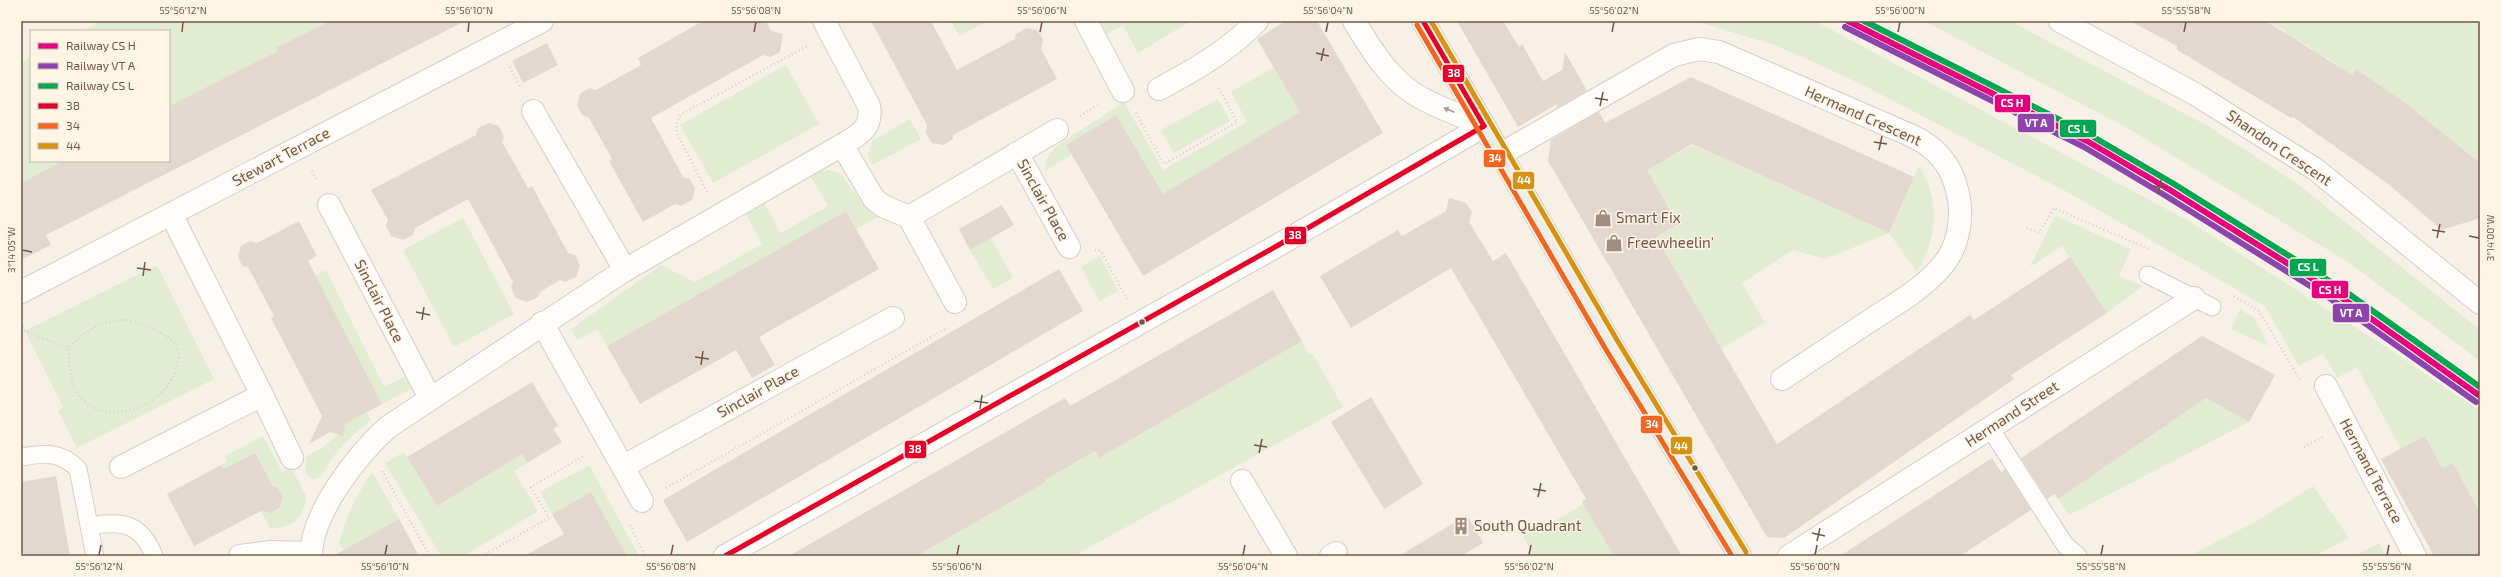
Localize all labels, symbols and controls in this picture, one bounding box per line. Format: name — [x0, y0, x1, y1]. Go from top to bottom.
text: 55°56'12"N — [159, 4, 207, 16]
text: 55°56'10"N — [445, 4, 493, 16]
text: 55°56'08"N — [731, 4, 781, 16]
text: 55°56'06"N — [1017, 4, 1067, 16]
text: 55°56'04"N — [1303, 4, 1353, 16]
text: 55°56'02"N — [1589, 4, 1639, 16]
text: 55°56'00"N — [1875, 4, 1925, 16]
text: 55°55'58"N — [2161, 4, 2211, 16]
legend — [30, 30, 170, 162]
text: Railway CS H — [66, 38, 136, 52]
text: Railway VT A — [66, 58, 136, 72]
line badge: 38 — [1442, 64, 1465, 83]
text: 38 — [1447, 66, 1461, 79]
text: Railway CS L — [66, 78, 134, 92]
street label: Hermand Crescent — [1802, 81, 1925, 149]
line badge: CS H — [1994, 94, 2031, 113]
text: CS H — [2001, 96, 2023, 109]
text: 38 — [66, 98, 80, 112]
street label: Shandon Crescent — [2224, 105, 2336, 189]
one-way arrow — [1442, 107, 1454, 113]
line badge: VT A — [2017, 113, 2055, 133]
text: VT A — [2025, 116, 2048, 129]
text: 34 — [66, 118, 80, 132]
line badge: CS L — [2059, 119, 2097, 138]
text: CS L — [2067, 122, 2089, 135]
street label: Stewart Terrace — [229, 123, 332, 189]
text: 44 — [66, 138, 81, 152]
line badge: 34 — [1483, 149, 1506, 168]
text: 34 — [1488, 151, 1502, 164]
street label: Sinclair Place — [1014, 156, 1074, 243]
line badge: 44 — [1512, 171, 1535, 190]
text: 44 — [1517, 173, 1531, 186]
shop icon: Smart Fix — [1593, 208, 1613, 228]
place label: Smart Fix — [1616, 208, 1681, 226]
text: 3°14'00"W — [2484, 214, 2496, 261]
line badge: 38 — [1284, 226, 1307, 245]
text: 3°14'05"W — [5, 227, 17, 273]
text: 38 — [1288, 228, 1302, 241]
shop icon: Freewheelin' — [1604, 233, 1624, 253]
place label: Freewheelin' — [1627, 233, 1714, 251]
street label: Sinclair Place — [351, 256, 408, 345]
line badge: CS L — [2289, 258, 2327, 277]
text: CS L — [2297, 260, 2319, 273]
line badge: CS H — [2311, 280, 2349, 299]
text: CS H — [2319, 283, 2341, 296]
line badge: VT A — [2332, 303, 2370, 323]
text: VT A — [2340, 306, 2363, 319]
unlabelled marker — [1137, 317, 1147, 327]
street label: Sinclair Place — [714, 361, 801, 421]
street label: Hermand Street — [1961, 376, 2062, 450]
line badge: 34 — [1640, 415, 1663, 434]
street label: Hermand Terrace — [2337, 415, 2407, 526]
text: 34 — [1645, 417, 1659, 430]
line badge: 44 — [1670, 436, 1693, 455]
text: 44 — [1674, 439, 1688, 452]
line badge: 38 — [904, 440, 927, 459]
text: 38 — [908, 442, 922, 455]
unlabelled marker — [1690, 463, 1700, 473]
building icon: South Quadrant — [1451, 516, 1471, 536]
place label: South Quadrant — [1474, 516, 1582, 535]
text: 55°56'12"N — [75, 560, 123, 572]
text: 55°56'10"N — [361, 560, 409, 572]
text: 55°56'08"N — [646, 560, 696, 572]
text: 55°56'06"N — [932, 560, 982, 572]
text: 55°56'04"N — [1218, 560, 1268, 572]
text: 55°56'02"N — [1504, 560, 1554, 572]
text: 55°56'00"N — [1790, 560, 1840, 572]
text: 55°55'58"N — [2076, 560, 2126, 572]
text: 55°55'56"N — [2363, 560, 2411, 572]

